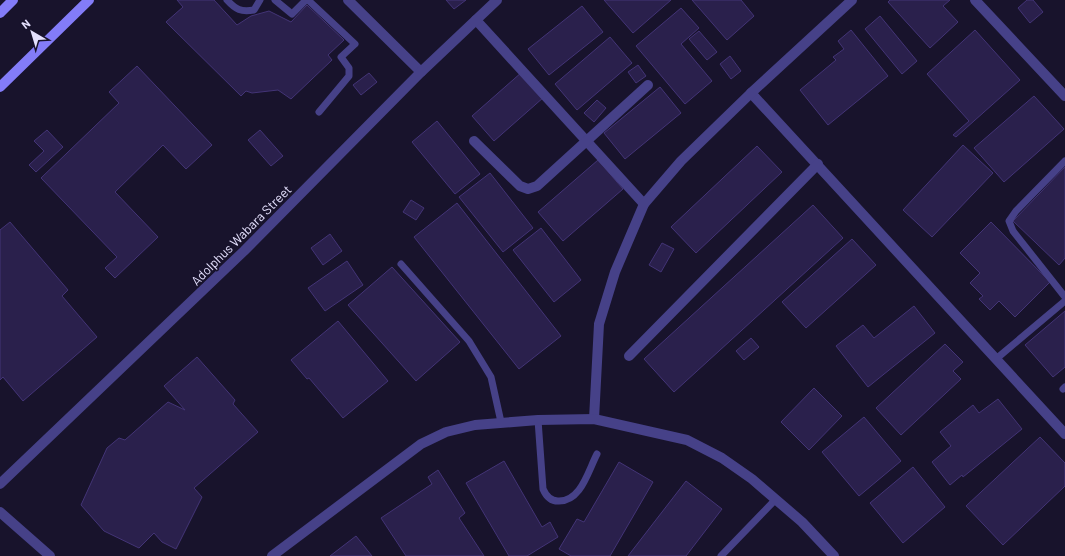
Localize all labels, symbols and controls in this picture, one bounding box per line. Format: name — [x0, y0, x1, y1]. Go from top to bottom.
north arrow — [12, 12, 52, 52]
text: N — [19, 16, 32, 31]
street label: Adolphus Wabara Street — [187, 181, 295, 289]

